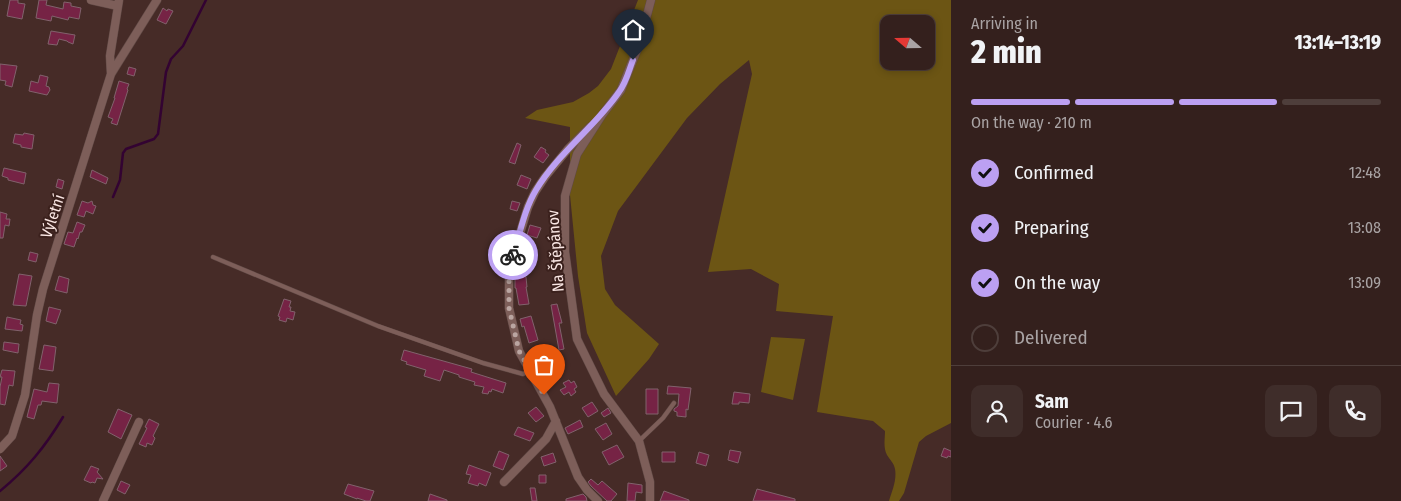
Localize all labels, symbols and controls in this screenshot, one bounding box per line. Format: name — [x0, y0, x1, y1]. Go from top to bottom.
pin — [612, 9, 654, 60]
text: Arriving in — [971, 14, 1038, 33]
north arrow — [880, 15, 935, 70]
map controls — [880, 15, 935, 70]
icon: home — [619, 16, 647, 44]
text: 13:14–13:19 — [1295, 31, 1381, 54]
text: 2 min — [971, 33, 1042, 71]
text: On the way · 210 m — [971, 113, 1092, 132]
icon: check — [971, 159, 999, 187]
text: Confirmed — [1014, 161, 1094, 184]
text: 12:48 — [1349, 163, 1381, 182]
street label: Výletní — [37, 192, 68, 240]
street label: Na Štěpánov — [542, 209, 568, 293]
icon: check — [971, 214, 999, 242]
text: Preparing — [1014, 216, 1089, 239]
text: 13:08 — [1348, 218, 1381, 237]
courier — [488, 230, 538, 280]
icon: bike — [499, 241, 527, 269]
icon: check — [971, 269, 999, 297]
text: On the way — [1014, 271, 1100, 294]
text: 13:09 — [1348, 273, 1381, 292]
text: Delivered — [1014, 326, 1088, 349]
pin — [523, 344, 565, 395]
icon: bag — [530, 351, 558, 379]
button: person — [971, 385, 1023, 437]
button: chat — [1265, 385, 1317, 437]
button: phone — [1329, 385, 1381, 437]
text: Sam — [1035, 390, 1069, 413]
text: Courier · 4.6 — [1035, 413, 1113, 432]

